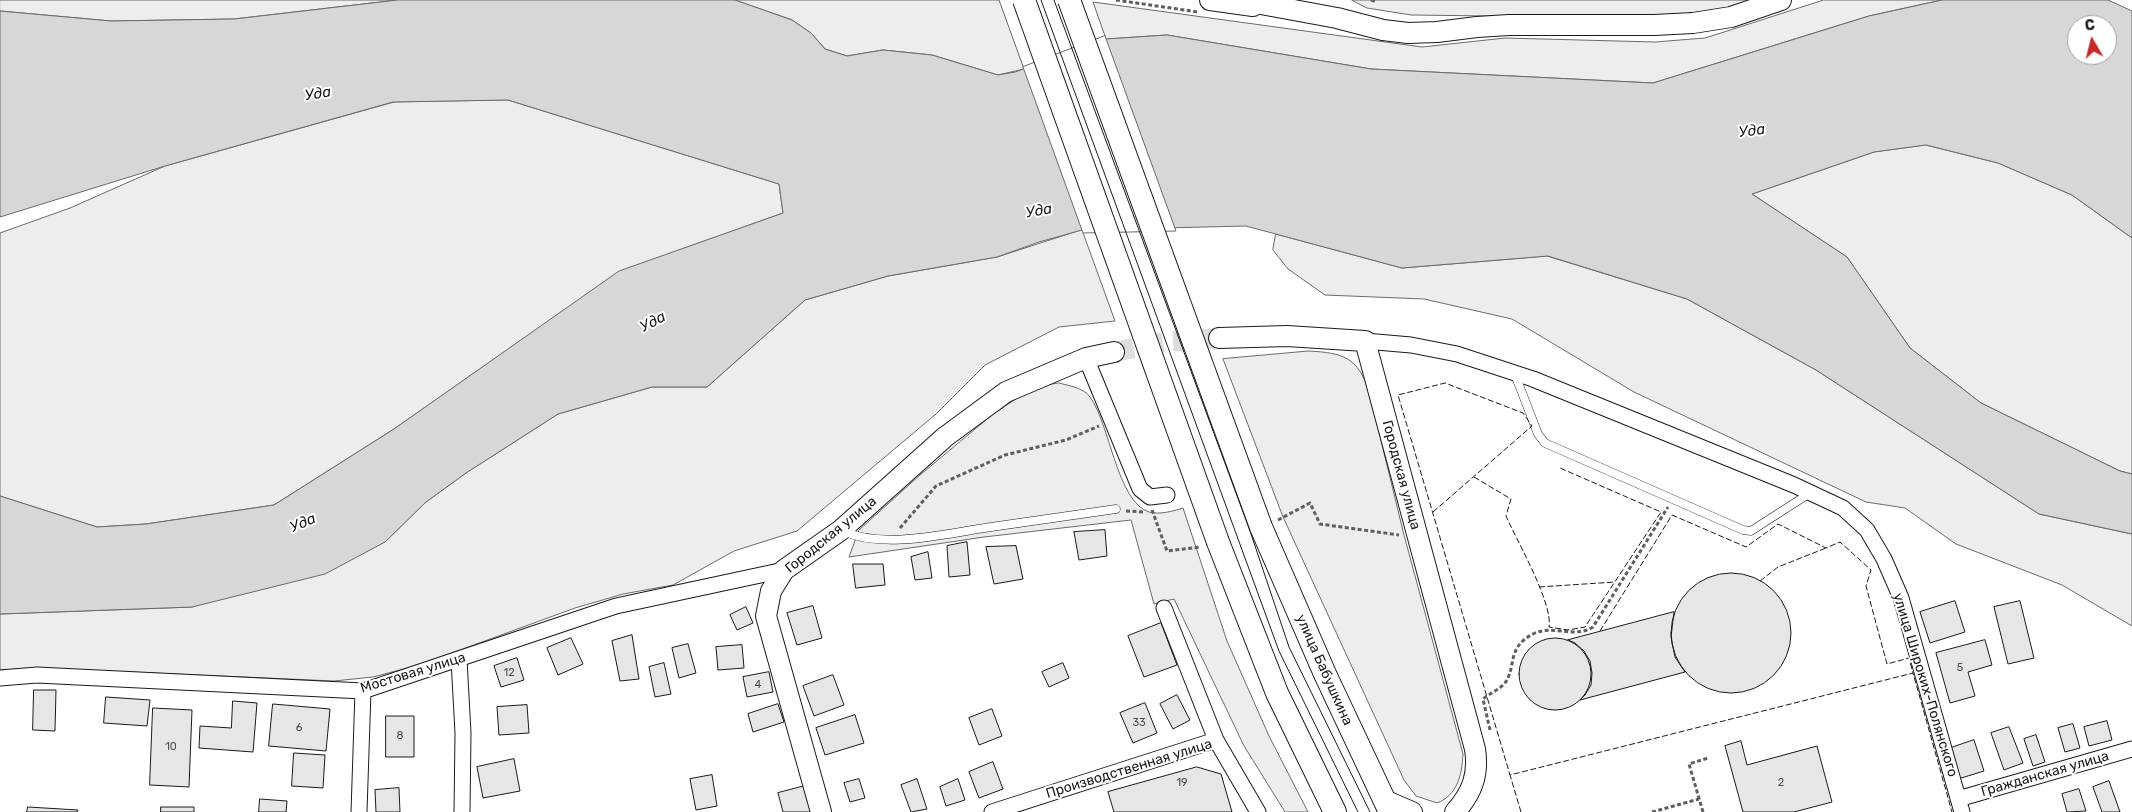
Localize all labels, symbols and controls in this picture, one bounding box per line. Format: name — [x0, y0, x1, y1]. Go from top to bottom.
north arrow — [2067, 15, 2117, 65]
text: С — [2084, 17, 2096, 35]
water label: Уда — [304, 83, 332, 105]
water label: Уда — [1738, 120, 1766, 142]
water label: Уда — [1024, 200, 1054, 222]
water label: Уда — [637, 308, 669, 336]
street label: Городская улица — [1378, 418, 1424, 532]
street label: Городская улица — [782, 493, 880, 577]
water label: Уда — [287, 510, 319, 536]
street label: улица Широких-Полянского — [1889, 591, 1961, 779]
street label: улица Бабушкина — [1292, 612, 1356, 728]
street label: Мостовая улица — [358, 649, 468, 697]
house number: 5 — [1957, 661, 1963, 675]
house number: 12 — [503, 666, 515, 680]
house number: 4 — [755, 678, 761, 692]
house number: 33 — [1132, 716, 1146, 730]
house number: 6 — [296, 721, 302, 735]
house number: 8 — [397, 729, 403, 743]
street label: Производственная улица — [1044, 736, 1214, 802]
house number: 10 — [165, 740, 177, 754]
street label: Гражданская улица — [1979, 748, 2111, 800]
house number: 19 — [1176, 776, 1188, 790]
house number: 2 — [1778, 776, 1784, 790]

